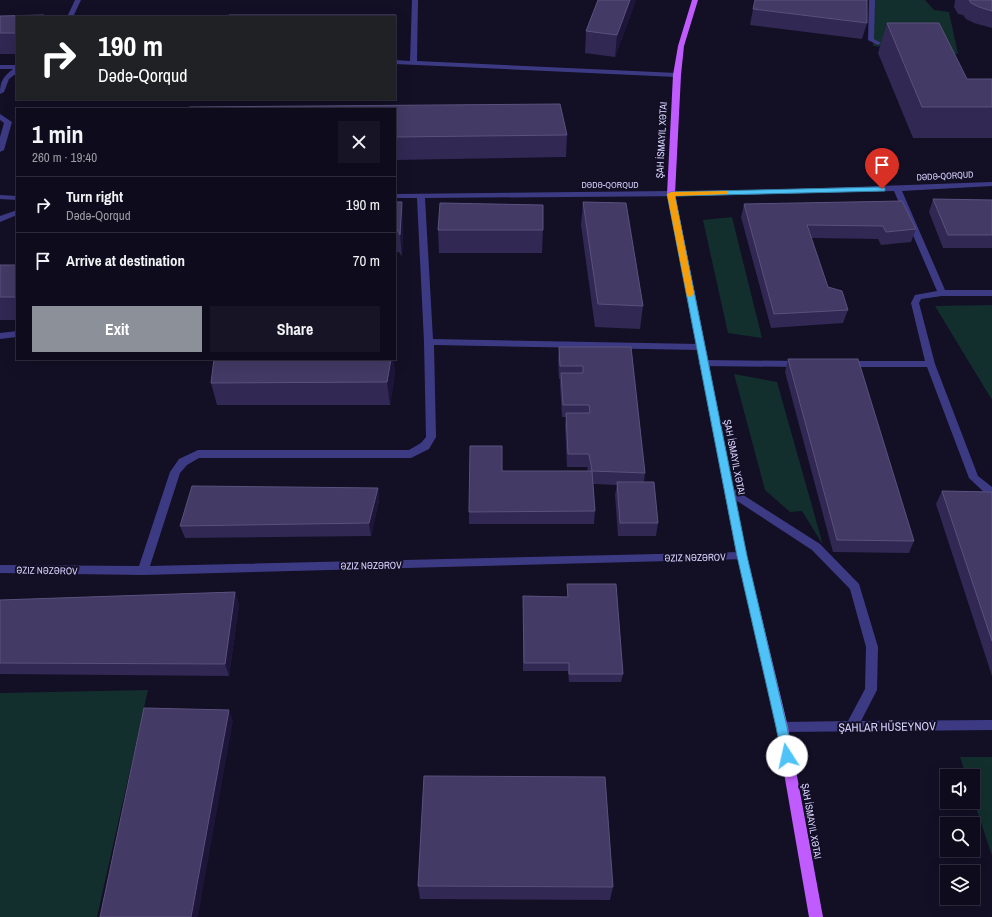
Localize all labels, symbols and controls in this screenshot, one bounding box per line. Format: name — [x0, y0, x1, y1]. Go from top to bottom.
text: 190 m — [98, 27, 163, 65]
icon: right — [32, 32, 84, 84]
text: Dədə-Qorqud — [98, 63, 187, 88]
street label: ŞAH İSMAYIL XƏTAI — [653, 101, 670, 179]
text: 1 min — [32, 118, 83, 150]
button: close — [338, 121, 380, 163]
pin — [865, 148, 899, 189]
text: 260 m · 19:40 — [32, 149, 97, 166]
icon: arrive — [871, 154, 893, 176]
street label: DƏDƏ-QORQUD — [916, 169, 974, 183]
street label: DƏDƏ-QORQUD — [581, 179, 639, 191]
text: Turn right — [66, 186, 123, 207]
icon: right — [32, 194, 54, 216]
text: 190 m — [346, 194, 380, 215]
text: Dədə-Qorqud — [66, 207, 131, 224]
icon: arrive — [32, 250, 54, 272]
text: Arrive at destination — [66, 250, 185, 271]
text: 70 m — [353, 250, 380, 271]
button: Exit — [32, 306, 202, 352]
button: Share — [210, 306, 380, 352]
street label: ŞAH İSMAYIL XƏTAI — [721, 418, 748, 496]
street label: ƏZIZ NƏZƏROV — [664, 550, 726, 565]
street label: ƏZIZ NƏZƏROV — [340, 558, 402, 573]
street label: ƏZIZ NƏZƏROV — [16, 563, 78, 578]
street label: ŞAHLAR HÜSEYNOV — [838, 717, 936, 736]
position arrow — [766, 735, 808, 777]
map controls — [940, 769, 980, 905]
button: sound — [940, 769, 980, 809]
street label: ŞAH İSMAYIL XƏTAI — [798, 782, 825, 860]
button: search — [940, 817, 980, 857]
button: layers — [940, 865, 980, 905]

